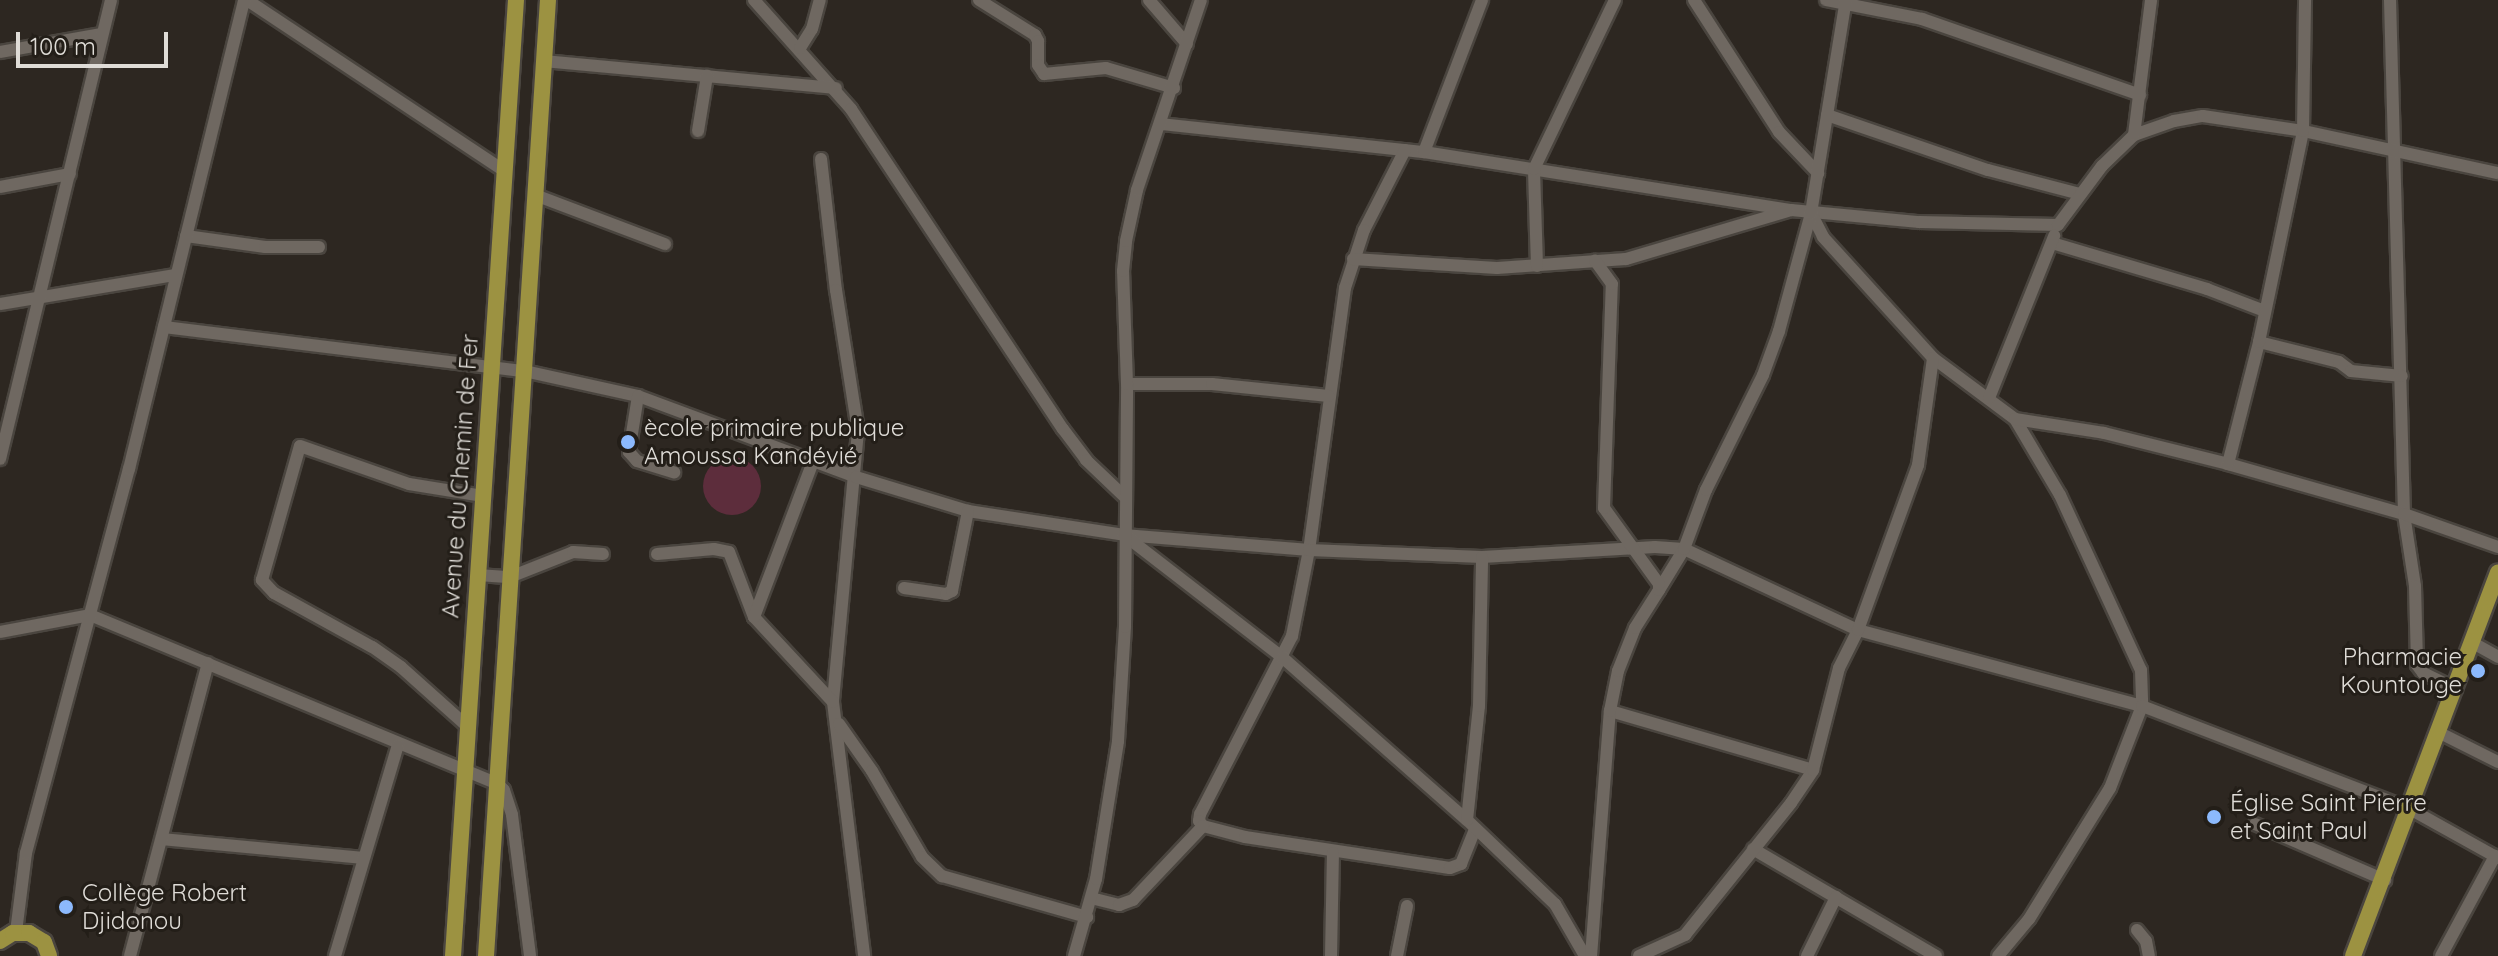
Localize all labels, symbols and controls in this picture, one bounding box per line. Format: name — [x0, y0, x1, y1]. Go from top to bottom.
scale bar — [20, 16, 172, 66]
text: 100 m — [30, 31, 96, 61]
street label: Avenue du Chemin de Fer — [436, 333, 484, 619]
place label: ècole primaire publique Amoussa Kandévié — [644, 414, 904, 470]
marker: ècole primaire publique Amoussa Kandévié — [619, 433, 637, 451]
place label: Pharmacie Kountouge — [2340, 643, 2462, 699]
marker: Pharmacie Kountouge — [2469, 662, 2487, 680]
place label: Église Saint Pierre et Saint Paul — [2230, 789, 2427, 845]
marker: Église Saint Pierre et Saint Paul — [2205, 808, 2223, 826]
place label: Collège Robert Djidonou — [82, 879, 247, 935]
marker: Collège Robert Djidonou — [57, 898, 75, 916]

